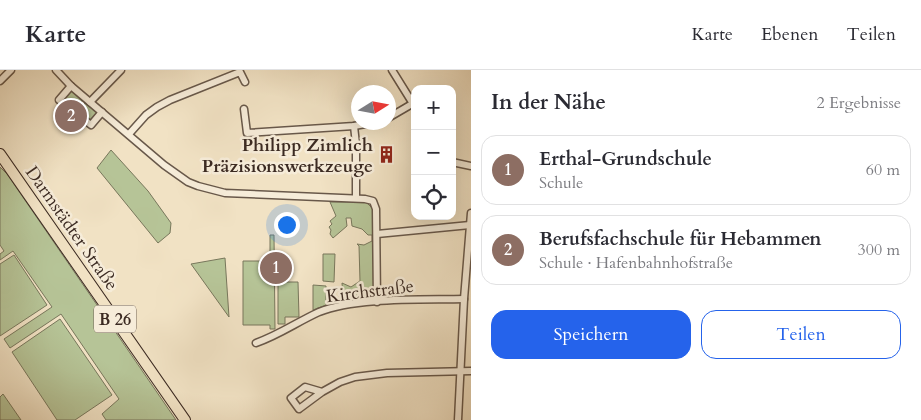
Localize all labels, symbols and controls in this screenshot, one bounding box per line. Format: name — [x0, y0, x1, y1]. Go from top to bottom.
text: Karte — [25, 18, 86, 51]
text: Karte — [691, 22, 733, 47]
text: Ebenen — [761, 22, 819, 47]
text: Teilen — [847, 22, 896, 47]
north arrow — [351, 85, 396, 130]
map controls — [411, 85, 456, 220]
button: + — [411, 85, 456, 130]
text: In der Nähe — [491, 88, 606, 117]
text: 2 Ergebnisse — [816, 92, 901, 114]
pin: 2 — [55, 97, 87, 135]
button: − — [411, 130, 456, 175]
place label: Philipp Zimlich Präzisionswerkzeuge — [202, 133, 373, 179]
building icon: Philipp Zimlich Präzisionswerkzeuge — [377, 145, 397, 165]
text: Erthal-Grundschule — [539, 146, 712, 172]
text: 1 — [504, 159, 512, 181]
text: 60 m — [866, 159, 900, 181]
street label: Darmstädter Straße — [19, 161, 124, 296]
text: Schule — [539, 172, 583, 194]
button: locate — [411, 175, 456, 220]
your location — [274, 212, 300, 238]
text: Berufsfachschule für Hebammen — [539, 226, 822, 252]
text: 2 — [504, 239, 512, 261]
text: 300 m — [858, 239, 900, 261]
pin: 1 — [260, 249, 292, 287]
text: Schule · Hafenbahnhofstraße — [539, 252, 733, 274]
street label: Kirchstraße — [325, 274, 415, 309]
road number: B 26 — [94, 305, 136, 332]
button: Speichern — [491, 310, 691, 359]
button: Teilen — [701, 310, 901, 359]

